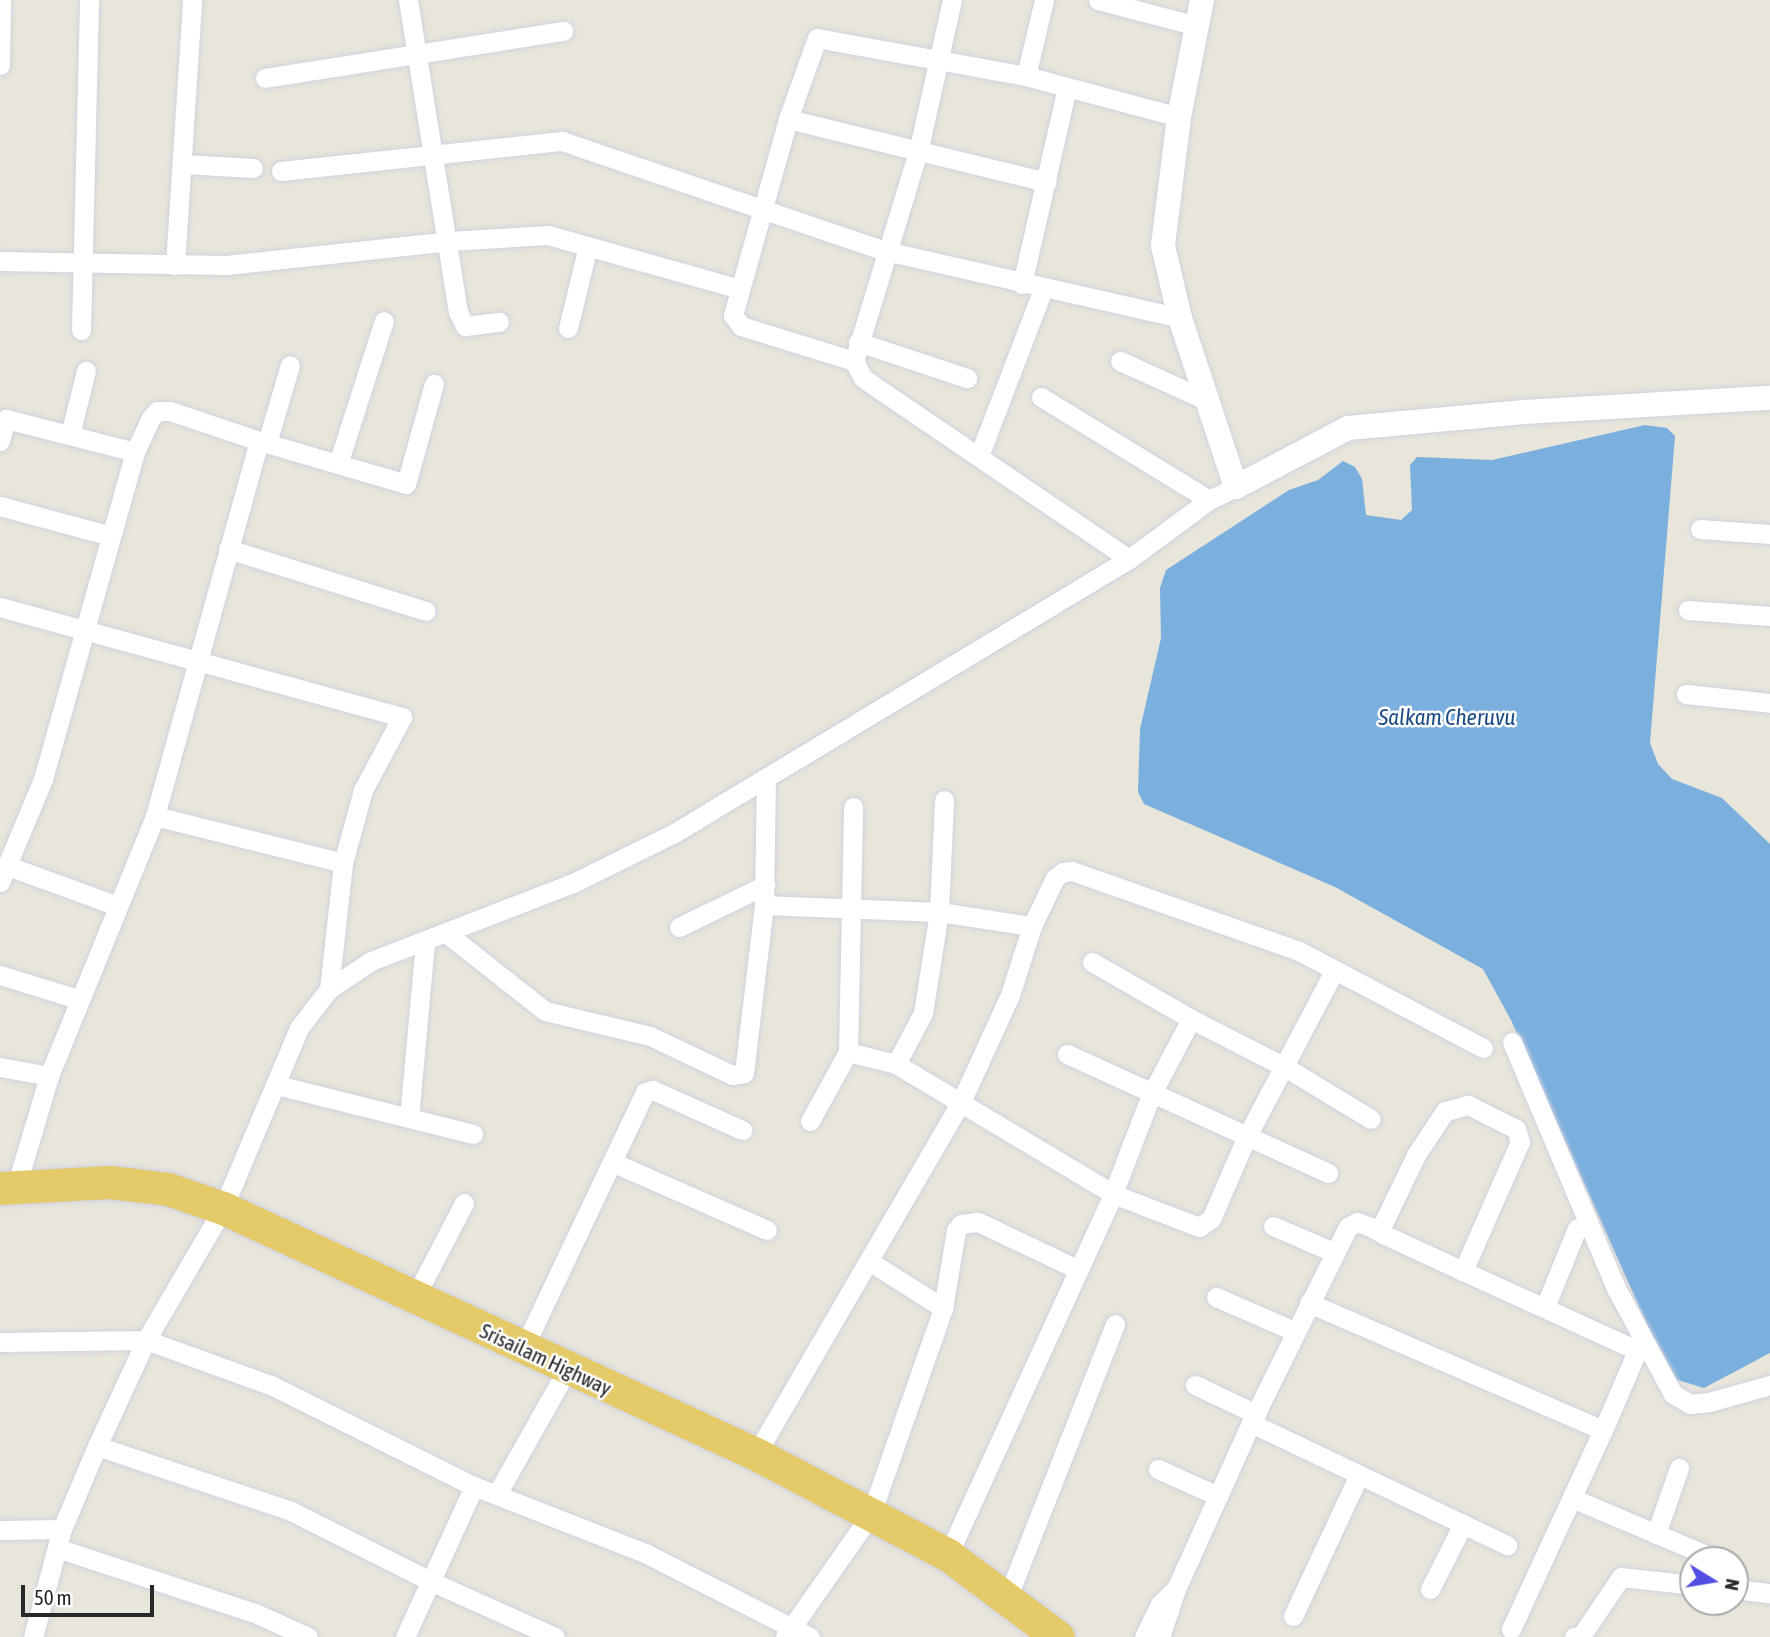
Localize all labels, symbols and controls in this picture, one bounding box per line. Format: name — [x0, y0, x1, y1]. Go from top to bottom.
water label: Salkam Cheruvu — [1379, 703, 1515, 731]
street label: Srisailam Highway — [476, 1318, 616, 1400]
north arrow — [1679, 1546, 1749, 1616]
scale bar — [24, 1570, 158, 1614]
text: N — [1721, 1577, 1745, 1592]
text: 50 m — [34, 1585, 72, 1609]

